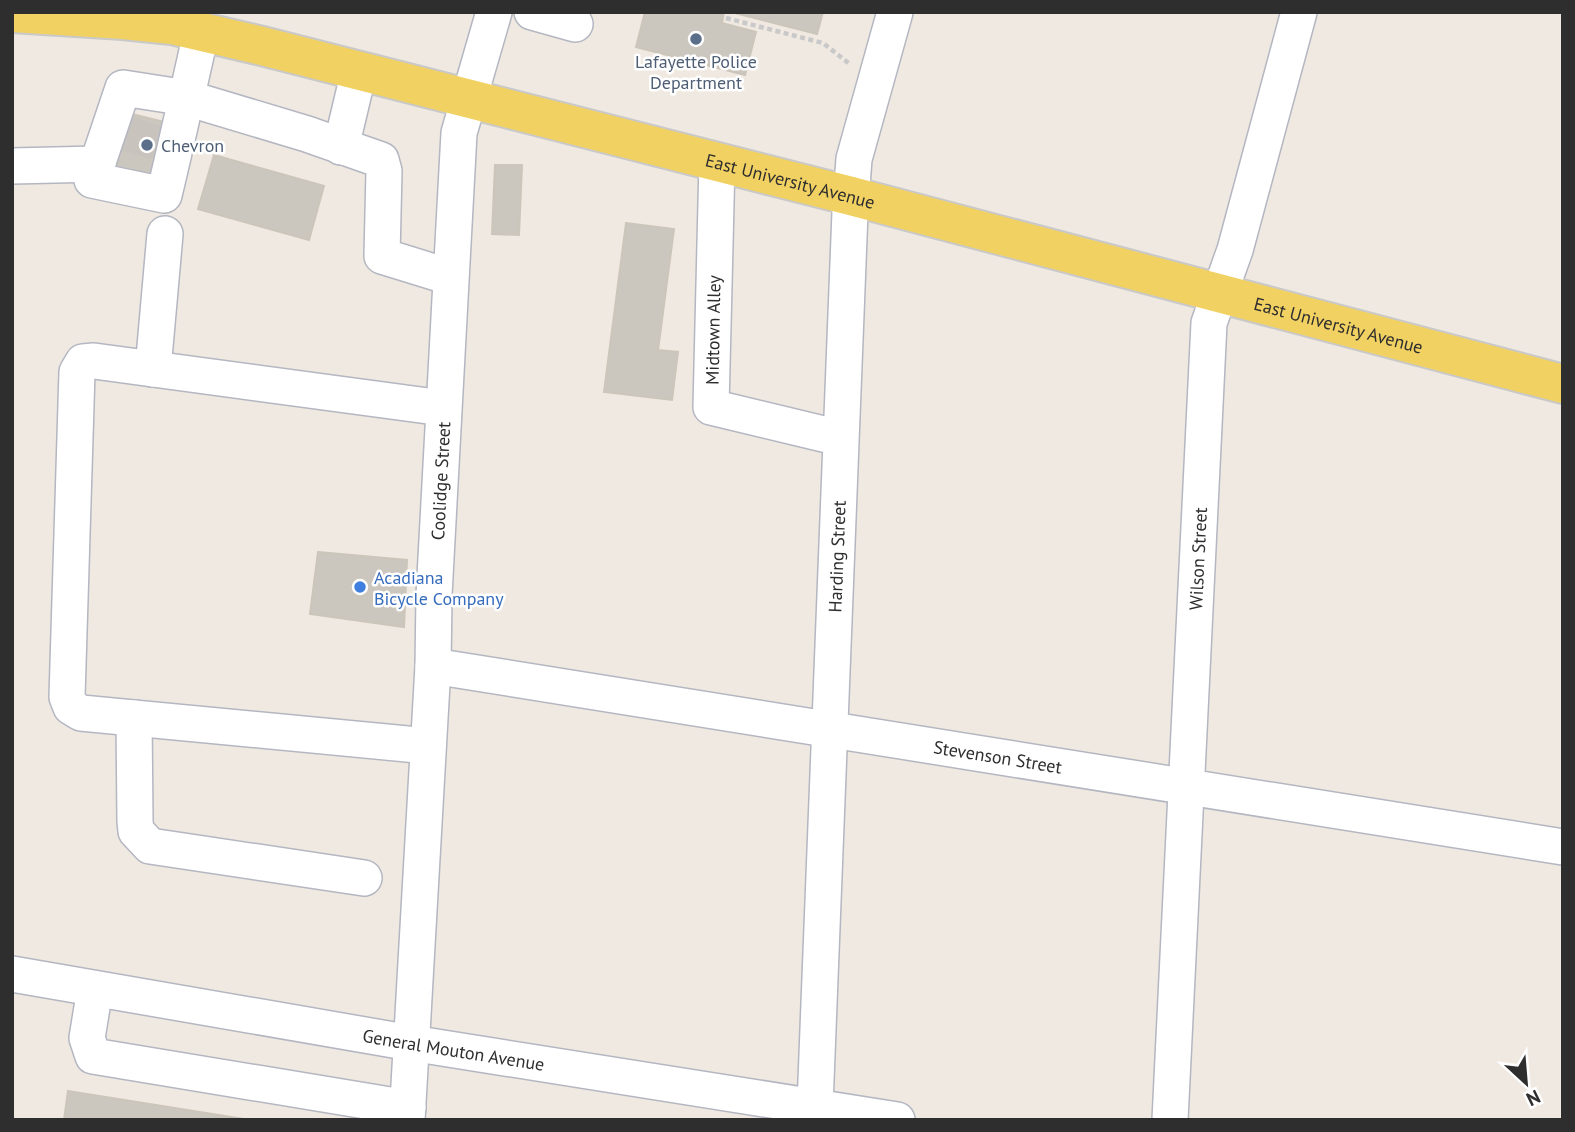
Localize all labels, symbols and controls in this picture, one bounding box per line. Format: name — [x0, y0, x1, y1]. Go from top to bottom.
marker: Lafayette Police Department — [688, 31, 704, 47]
place label: Lafayette Police Department — [635, 50, 757, 94]
place label: Chevron — [161, 134, 224, 157]
marker: Chevron — [139, 137, 155, 153]
street label: East University Avenue — [703, 148, 877, 213]
street label: Midtown Alley — [701, 274, 725, 385]
street label: East University Avenue — [1252, 291, 1426, 358]
street label: Coolidge Street — [425, 421, 455, 541]
street label: Harding Street — [823, 500, 850, 613]
street label: Wilson Street — [1183, 507, 1211, 611]
place label: Acadiana Bicycle Company — [374, 566, 504, 610]
marker: Acadiana Bicycle Company — [352, 579, 368, 595]
street label: Stevenson Street — [932, 735, 1064, 778]
street label: General Mouton Avenue — [361, 1023, 546, 1075]
north arrow — [1491, 1048, 1561, 1118]
text: N — [1523, 1085, 1544, 1112]

